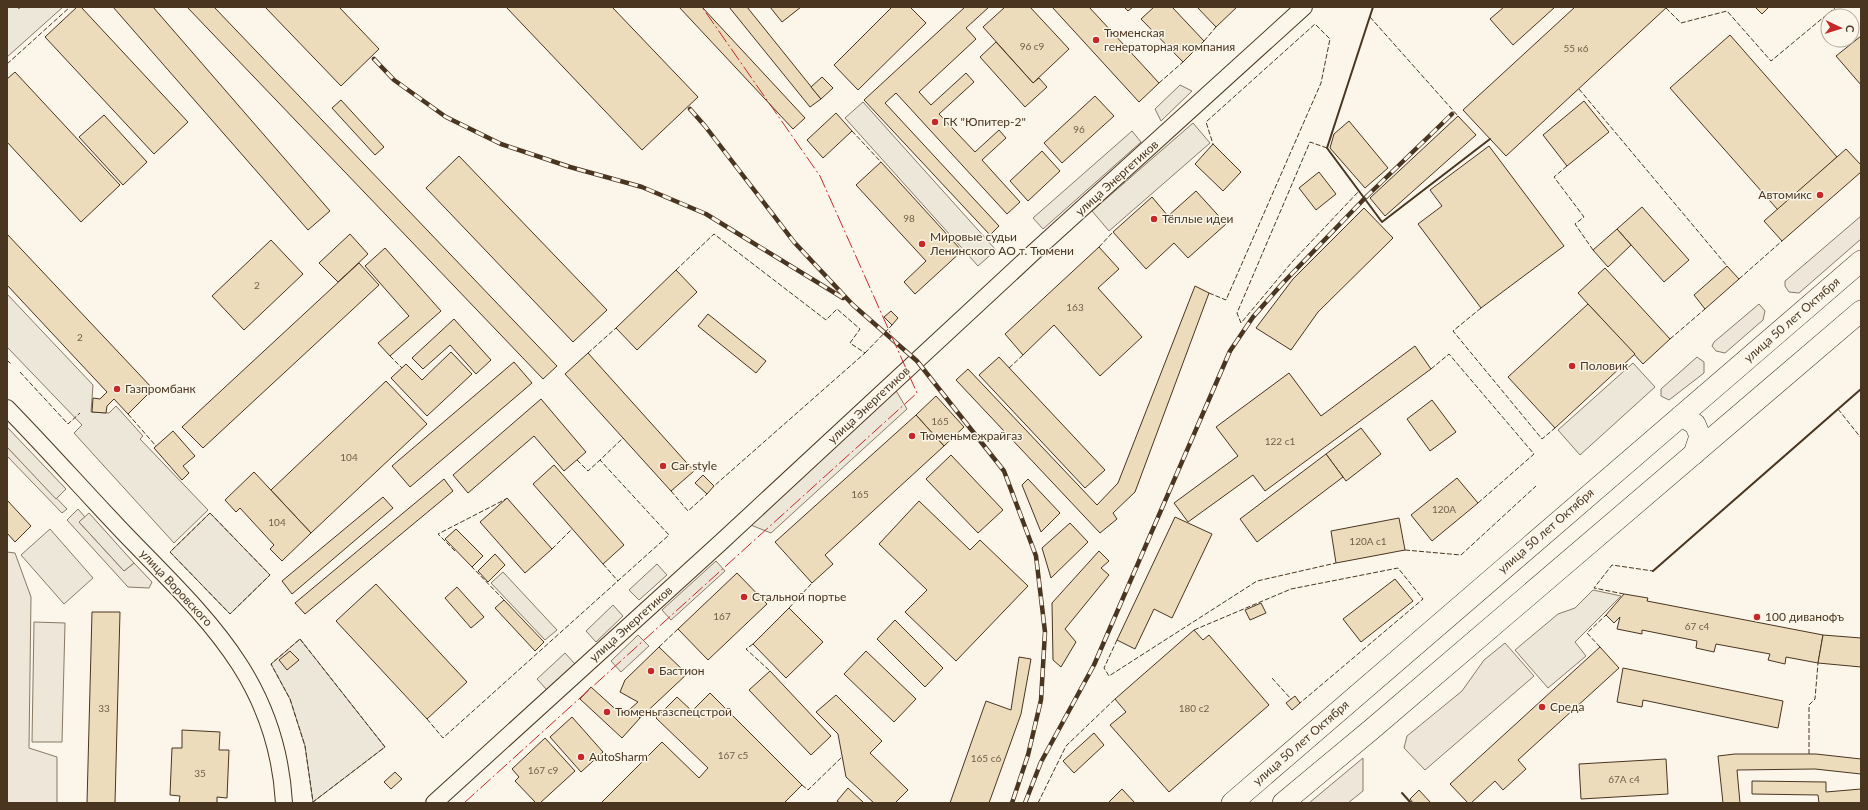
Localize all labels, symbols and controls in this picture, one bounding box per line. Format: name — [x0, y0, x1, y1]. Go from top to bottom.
north arrow — [1820, 8, 1860, 48]
place label: Тюменская генераторная компания — [1104, 25, 1235, 54]
text: С — [1844, 25, 1857, 34]
marker: Тюменская генераторная компания — [1091, 35, 1101, 45]
house number: 96 с9 — [1020, 40, 1045, 52]
house number: 55 к6 — [1563, 42, 1589, 54]
place label: ГК "Юпитер-2" — [943, 114, 1026, 129]
marker: ГК "Юпитер-2" — [930, 117, 940, 127]
house number: 96 — [1073, 123, 1085, 135]
street label: улица Энергетиков — [1072, 136, 1161, 219]
place label: Автомикс — [1758, 187, 1812, 202]
marker: Автомикс — [1815, 190, 1825, 200]
place label: Тёплые идеи — [1162, 211, 1234, 226]
house number: 98 — [903, 212, 915, 224]
marker: Тёплые идеи — [1149, 214, 1159, 224]
place label: Мировые судьи Ленинского АО т. Тюмени — [929, 229, 1074, 258]
marker: Мировые судьи Ленинского АО т. Тюмени — [917, 239, 927, 249]
street label: улица 50 лет Октября — [1741, 274, 1843, 365]
house number: 2 — [254, 279, 260, 291]
house number: 163 — [1066, 301, 1084, 313]
house number: 2 — [77, 331, 83, 343]
place label: Половик — [1580, 358, 1629, 373]
marker: Половик — [1567, 361, 1577, 371]
street label: улица Энергетиков — [825, 363, 913, 446]
place label: Газпромбанк — [125, 381, 197, 396]
marker: Газпромбанк — [112, 384, 122, 394]
house number: 165 — [931, 415, 949, 427]
place label: Тюменьмежрайгаз — [920, 428, 1023, 443]
marker: Тюменьмежрайгаз — [907, 431, 917, 441]
house number: 122 с1 — [1265, 435, 1295, 447]
house number: 104 — [340, 451, 358, 463]
place label: Car style — [671, 458, 717, 473]
marker: Car style — [658, 461, 668, 471]
street label: улица 50 лет Октября — [1495, 485, 1597, 576]
house number: 165 — [851, 488, 869, 500]
house number: 120А — [1432, 503, 1456, 515]
house number: 104 — [268, 516, 286, 528]
house number: 120А с1 — [1349, 535, 1387, 547]
street label: улица Воровского — [137, 546, 216, 629]
street label: улица Энергетиков — [586, 582, 675, 665]
place label: Стальной портье — [752, 589, 846, 604]
marker: Стальной портье — [739, 592, 749, 602]
place label: 100 диванофъ — [1765, 609, 1844, 624]
house number: 167 — [713, 610, 731, 622]
marker: 100 диванофъ — [1752, 612, 1762, 622]
house number: 67 с4 — [1685, 620, 1710, 632]
place label: Бастион — [659, 663, 705, 678]
marker: Бастион — [646, 666, 656, 676]
street label: улица 50 лет Октября — [1250, 697, 1352, 788]
place label: Среда — [1550, 699, 1584, 714]
house number: 33 — [98, 702, 110, 714]
house number: 180 с2 — [1179, 702, 1209, 714]
marker: Среда — [1537, 702, 1547, 712]
place label: Тюменьгазспецстрой — [615, 704, 732, 719]
marker: Тюменьгазспецстрой — [602, 707, 612, 717]
place label: AutoSharm — [589, 749, 648, 764]
house number: 167 с5 — [718, 749, 748, 761]
marker: AutoSharm — [576, 752, 586, 762]
house number: 165 с6 — [971, 752, 1001, 764]
house number: 167 с9 — [528, 764, 558, 776]
house number: 35 — [194, 767, 206, 779]
house number: 67А с4 — [1608, 773, 1640, 785]

